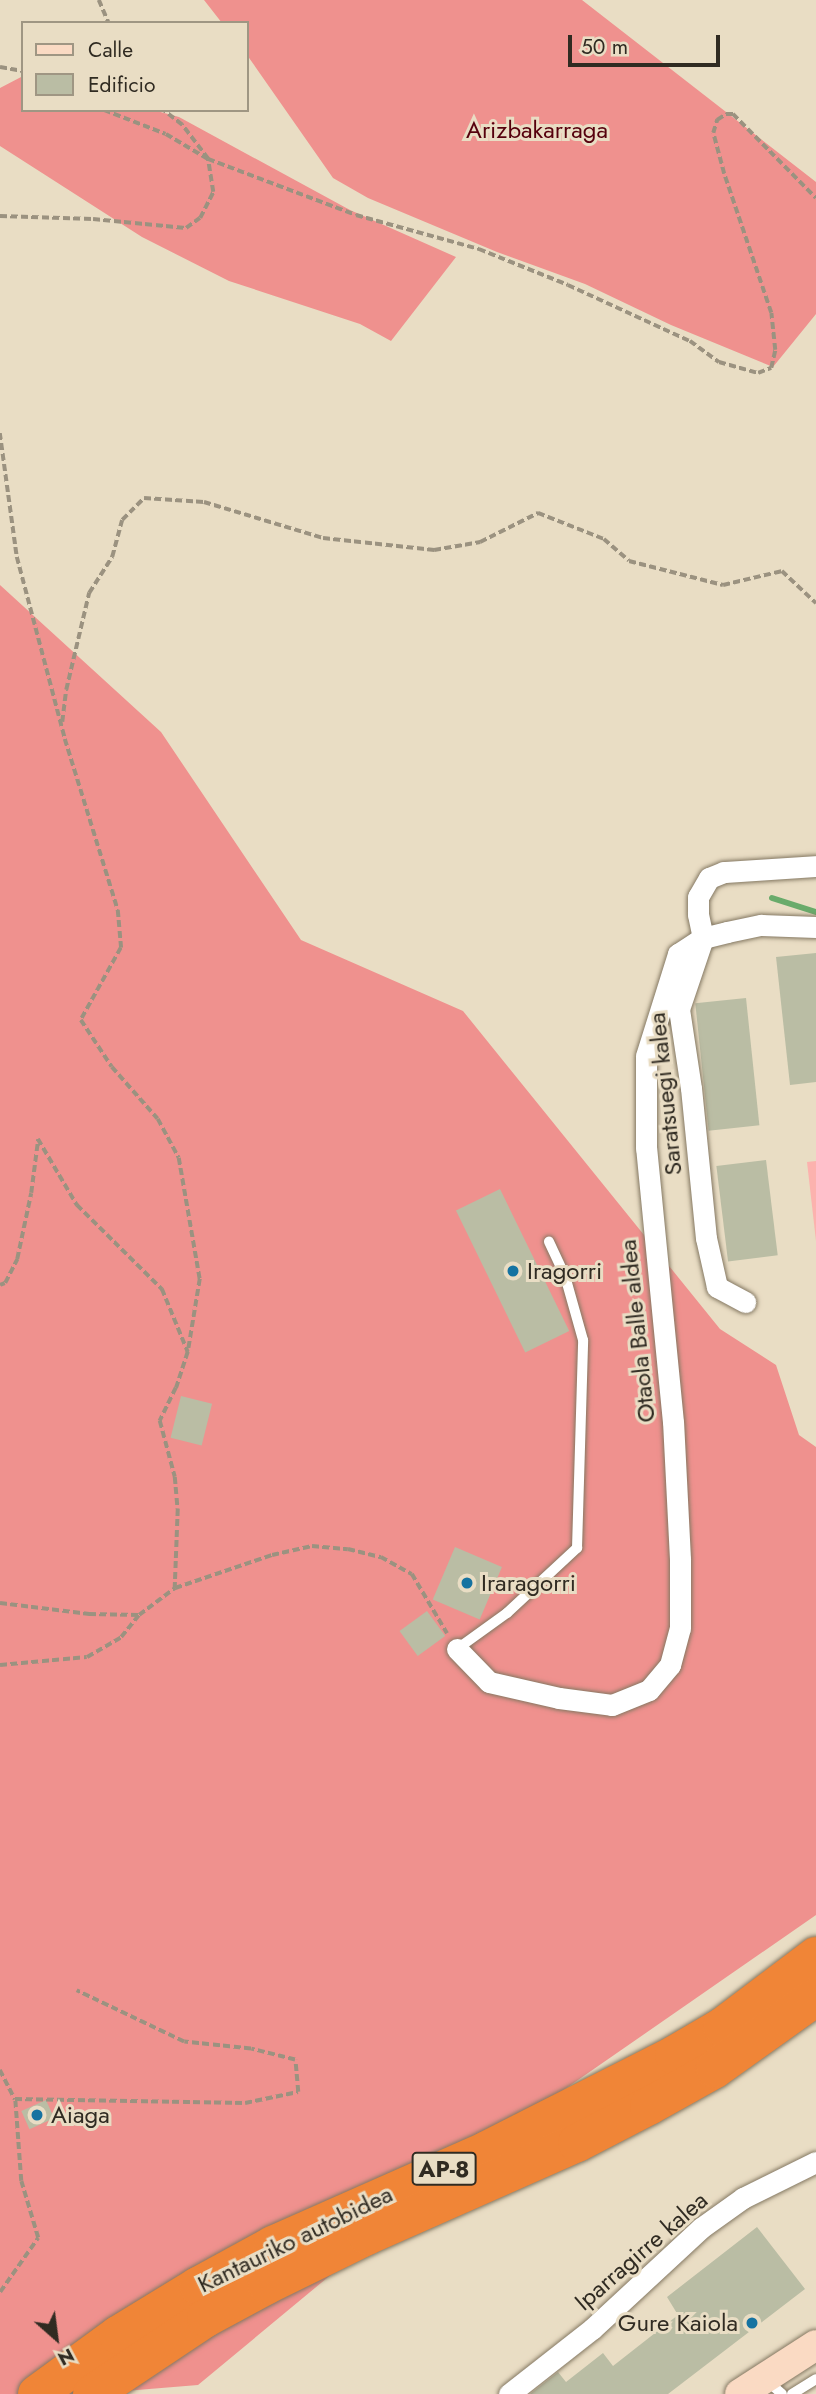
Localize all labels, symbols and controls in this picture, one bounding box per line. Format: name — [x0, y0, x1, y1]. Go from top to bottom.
legend — [21, 21, 248, 112]
scale bar — [571, 21, 723, 65]
text: 50 m — [581, 32, 628, 62]
text: Calle — [88, 35, 133, 65]
text: Edificio — [88, 70, 155, 100]
park label: Arizbakarraga — [466, 116, 608, 144]
street label: Saratsuegi kalea — [642, 1011, 688, 1177]
street label: Otaola Balle aldea — [613, 1238, 661, 1424]
place label: Iragorri — [527, 1257, 602, 1285]
marker: Iragorri — [505, 1263, 521, 1279]
place label: Iraragorri — [481, 1569, 576, 1597]
marker: Iraragorri — [459, 1575, 475, 1591]
place label: Aiaga — [51, 2101, 110, 2129]
marker: Aiaga — [29, 2107, 45, 2123]
road number: AP-8 — [411, 2150, 477, 2188]
street label: Kantauriko autobidea — [193, 2179, 397, 2299]
street label: Iparragirre kalea — [569, 2186, 713, 2316]
north arrow — [21, 2303, 91, 2373]
place label: Gure Kaiola — [618, 2309, 738, 2337]
marker: Gure Kaiola — [744, 2315, 760, 2331]
text: N — [53, 2342, 79, 2372]

